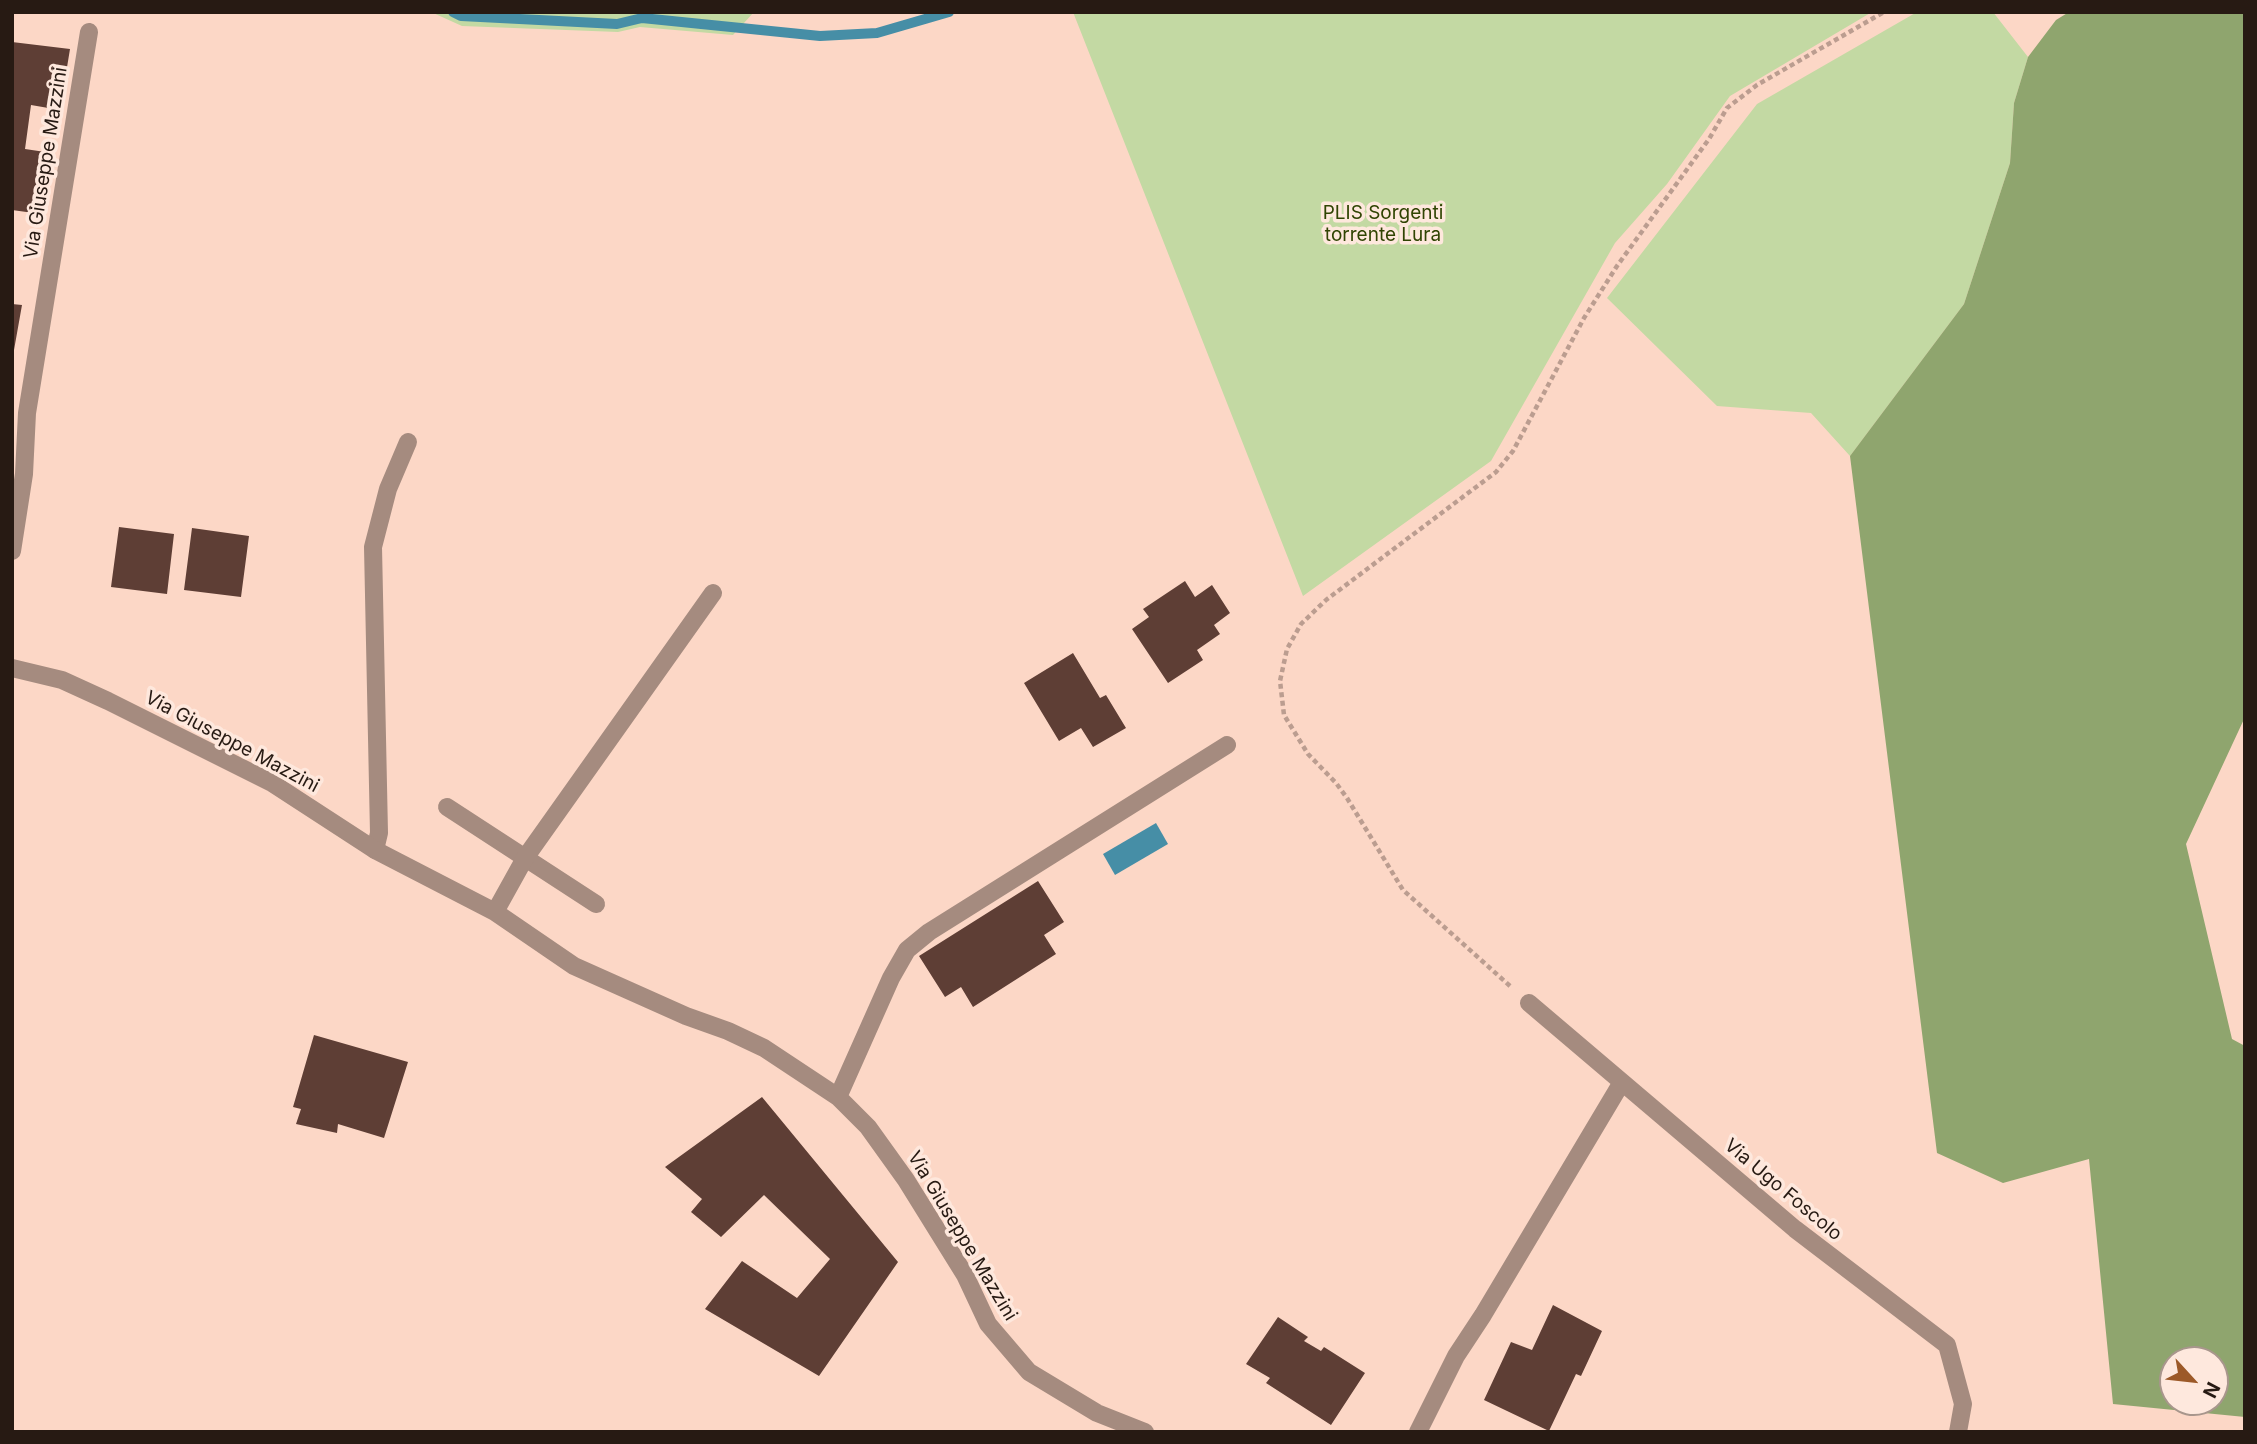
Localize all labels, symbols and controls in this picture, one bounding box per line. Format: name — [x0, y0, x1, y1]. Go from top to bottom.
street label: Via Giuseppe Mazzini — [20, 66, 72, 260]
park label: PLIS Sorgenti torrente Lura — [1323, 202, 1443, 246]
street label: Via Giuseppe Mazzini — [141, 686, 323, 798]
street label: Via Ugo Foscolo — [1720, 1134, 1846, 1246]
street label: Via Giuseppe Mazzini — [902, 1147, 1022, 1325]
north arrow — [2159, 1346, 2229, 1416]
text: N — [2198, 1378, 2225, 1402]

